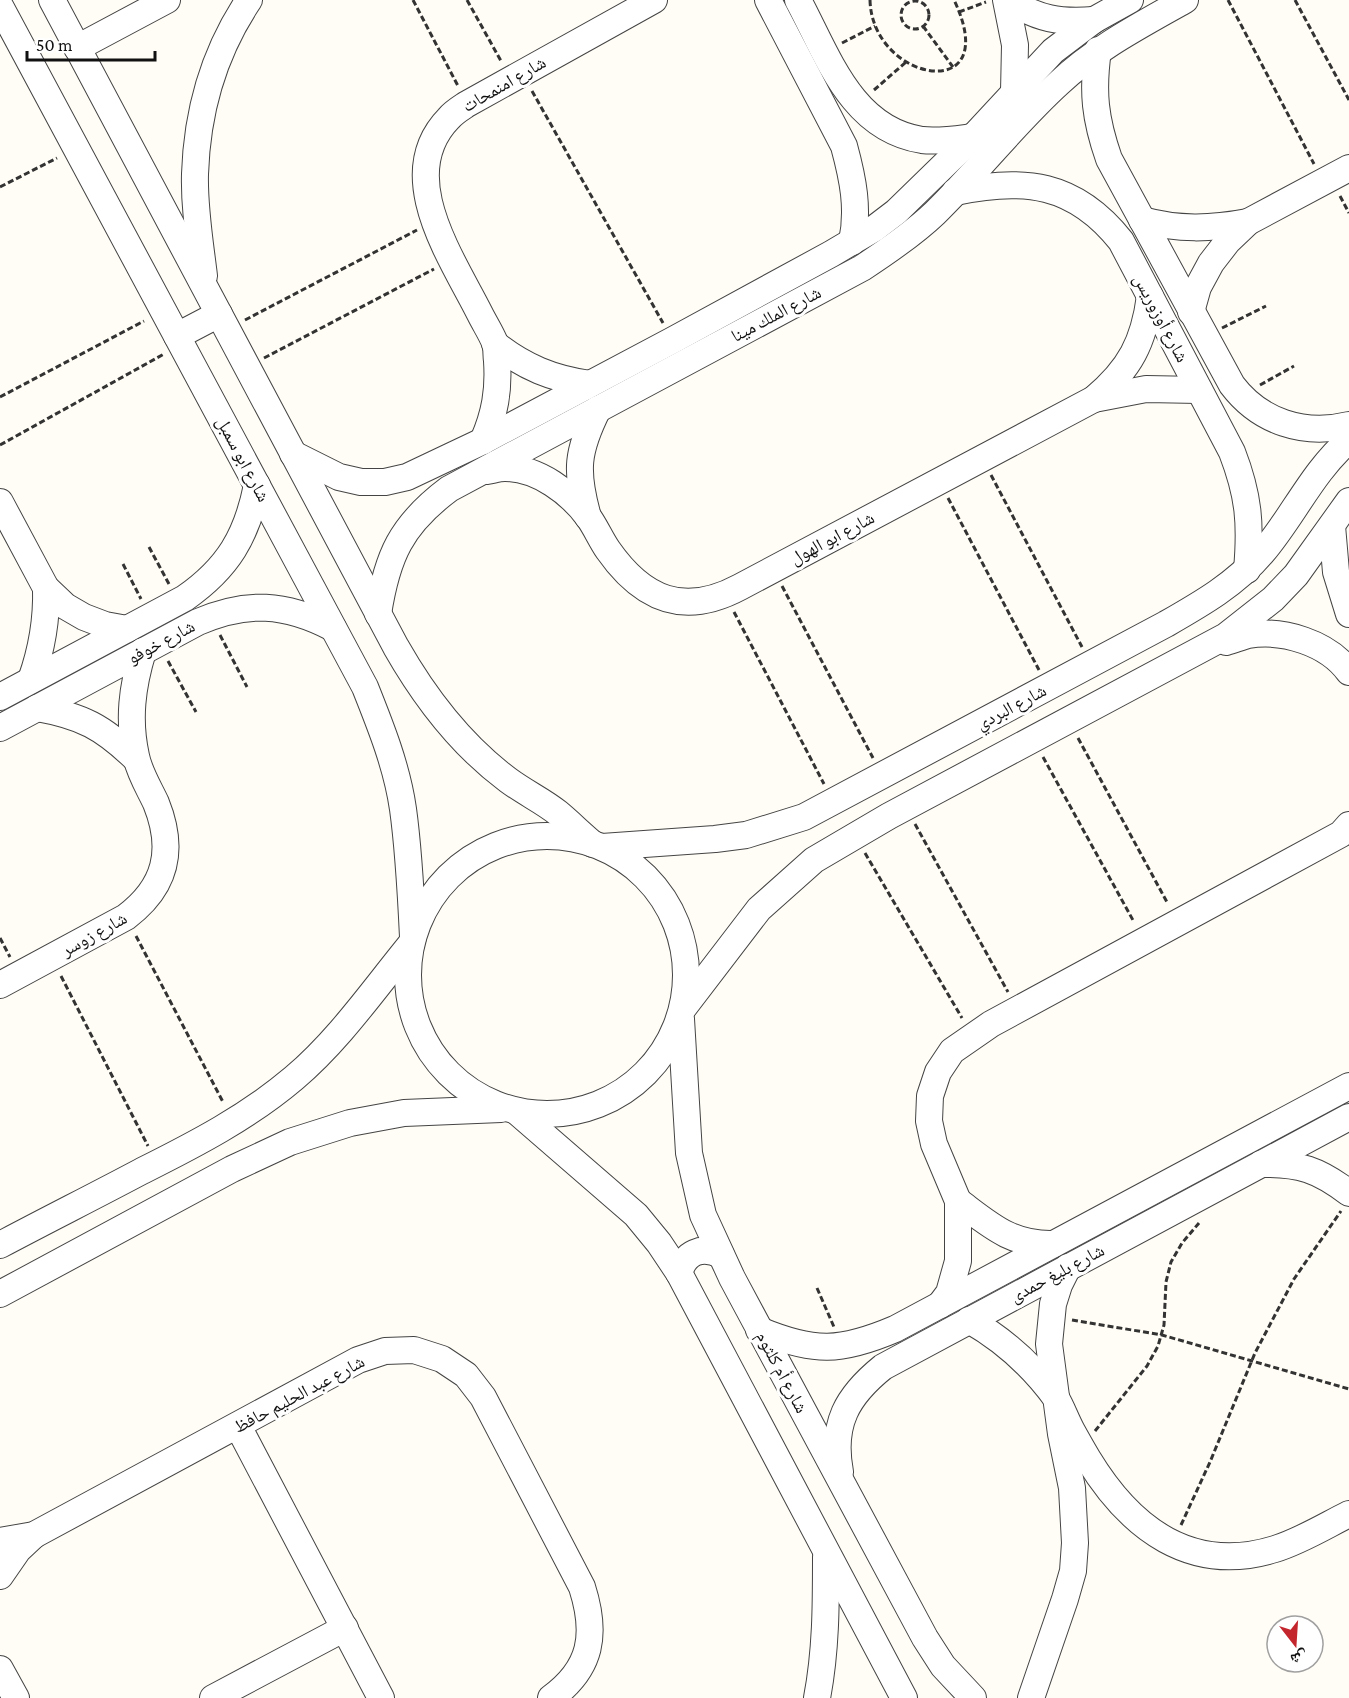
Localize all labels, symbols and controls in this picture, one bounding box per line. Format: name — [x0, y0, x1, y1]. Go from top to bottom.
scale bar — [27, 24, 154, 62]
text: 50 m — [36, 35, 73, 55]
street label: شارع امنمحات — [459, 52, 550, 117]
street label: شارع أوزوريس — [1128, 270, 1193, 366]
street label: شارع الملك مينا — [728, 282, 825, 347]
street label: شارع ابو سمبل — [211, 413, 274, 506]
street label: شارع ابو الهول — [786, 507, 878, 569]
street label: شارع خوفو — [124, 616, 199, 669]
street label: شارع البردي — [972, 680, 1052, 738]
street label: شارع زوسر — [57, 908, 131, 962]
street label: شارع بليغ حمدى — [1006, 1240, 1109, 1308]
street label: شارع أم كلثوم — [750, 1327, 813, 1417]
street label: شارع عبد الحليم حافظ — [230, 1351, 369, 1439]
north arrow — [1265, 1614, 1325, 1674]
text: ش — [1288, 1646, 1310, 1668]

